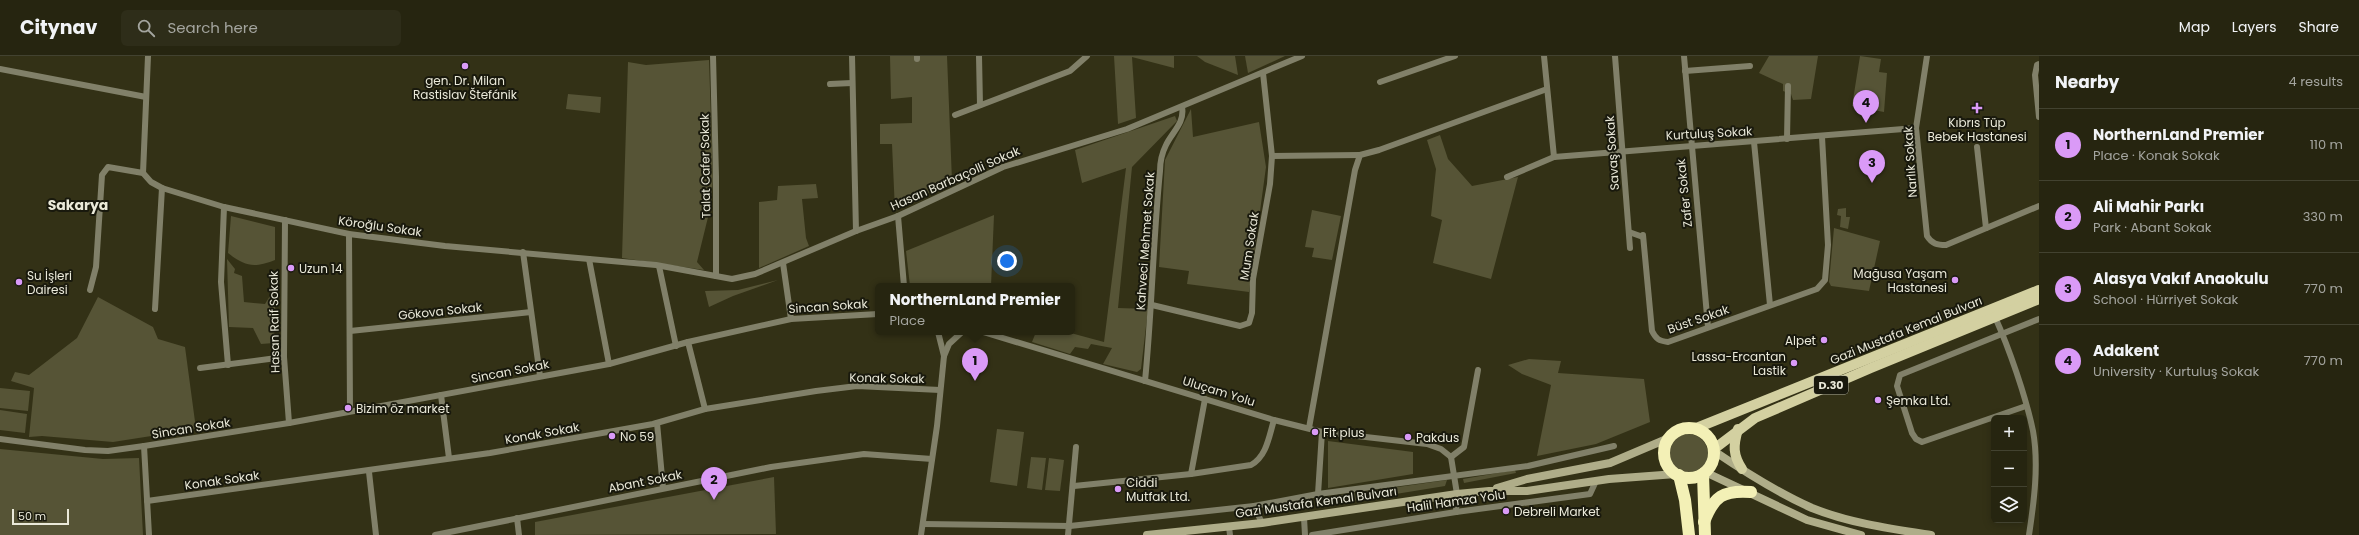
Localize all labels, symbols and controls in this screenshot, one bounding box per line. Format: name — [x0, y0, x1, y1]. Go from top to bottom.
search box — [121, 10, 401, 46]
text: Citynav — [20, 14, 97, 41]
icon: search — [135, 17, 157, 39]
text: Search here — [167, 17, 258, 38]
text: Map — [2179, 17, 2210, 37]
text: Layers — [2232, 17, 2276, 37]
text: Share — [2298, 17, 2339, 37]
marker: gen. Dr. Milan Rastislav Štefánik — [460, 61, 470, 71]
text: Nearby — [2055, 70, 2119, 94]
place label: gen. Dr. Milan Rastislav Štefánik — [413, 72, 518, 103]
text: 4 results — [2289, 72, 2343, 91]
pin: 4 — [1853, 90, 1879, 123]
marker: Kıbrıs Tüp Bebek Hastanesi — [1971, 102, 1983, 114]
street label: Talat Cafer Sokak — [696, 113, 714, 219]
street label: Savaş Sokak — [1601, 114, 1623, 191]
place label: Kıbrıs Tüp Bebek Hastanesi — [1927, 114, 2027, 145]
street label: Kurtuluş Sokak — [1665, 122, 1754, 144]
text: NorthernLand Premier — [2093, 124, 2264, 145]
street label: Narlık Sokak — [1899, 125, 1921, 198]
text: 1 — [2066, 135, 2070, 154]
text: 110 m — [2310, 135, 2343, 154]
street label: Hasan Barbaçolli Sokak — [888, 141, 1023, 214]
text: Place · Konak Sokak — [2093, 146, 2220, 165]
pin: 3 — [1859, 150, 1885, 183]
street label: Zafer Sokak — [1672, 157, 1696, 228]
street label: Kahveci Mehmet Sokak — [1132, 170, 1158, 311]
district label: Sakarya — [48, 195, 108, 215]
text: Ali Mahir Parkı — [2093, 196, 2204, 217]
text: 2 — [2064, 207, 2072, 226]
text: 330 m — [2303, 207, 2343, 226]
street label: Mum Sokak — [1235, 210, 1263, 281]
street label: Köroğlu Sokak — [337, 212, 424, 240]
text: Park · Abant Sokak — [2093, 218, 2212, 237]
your location — [997, 251, 1017, 271]
place label: Uzun 14 — [299, 260, 343, 277]
marker: Uzun 14 — [286, 263, 296, 273]
place label: Mağusa Yaşam Hastanesi — [1853, 265, 1947, 296]
place label: Su İşleri Dairesi — [27, 267, 72, 298]
text: Alasya Vakıf Anaokulu — [2093, 268, 2269, 289]
street label: Hasan Raif Sokak — [265, 270, 283, 373]
marker: Mağusa Yaşam Hastanesi — [1950, 275, 1960, 285]
marker: Su İşleri Dairesi — [14, 277, 24, 287]
text: 3 — [2064, 279, 2072, 298]
text: 770 m — [2304, 279, 2343, 298]
popup — [875, 283, 1075, 335]
text: NorthernLand Premier — [889, 289, 1061, 310]
text: School · Hürriyet Sokak — [2093, 290, 2238, 309]
street label: Gazi Mustafa Kemal Bulvarı — [1827, 292, 1985, 368]
street label: Sincan Sokak — [788, 295, 869, 317]
street label: Gökova Sokak — [397, 298, 484, 324]
street label: Büst Sokak — [1665, 300, 1732, 337]
text: Place — [889, 311, 925, 330]
place label: Alpet — [1785, 332, 1816, 349]
marker: Alpet — [1819, 335, 1829, 345]
text: Adakent — [2093, 340, 2159, 361]
pin: 1 — [962, 348, 988, 381]
place label: Lassa-Ercantan Lastik — [1692, 348, 1787, 379]
text: 4 — [2064, 351, 2072, 370]
text: 770 m — [2304, 351, 2343, 370]
street label: Sincan Sokak — [470, 355, 551, 387]
marker: Lassa-Ercantan Lastik — [1789, 358, 1799, 368]
text: University · Kurtuluş Sokak — [2093, 362, 2259, 381]
street label: Konak Sokak — [849, 369, 926, 387]
street label: Uluçam Yolu — [1181, 372, 1257, 410]
road number: D.30 — [1814, 376, 1848, 394]
place label: Şemka Ltd. — [1886, 392, 1951, 409]
marker: Şemka Ltd. — [1873, 395, 1883, 405]
place label: Bizim öz market — [356, 400, 450, 417]
marker: Bizim öz market — [343, 403, 353, 413]
street label: Sincan Sokak — [151, 413, 232, 443]
map controls — [1991, 415, 2027, 523]
button: + — [1991, 415, 2027, 451]
street label: Konak Sokak — [503, 418, 581, 448]
place label: Fit plus — [1323, 424, 1365, 441]
marker: Fit plus — [1310, 427, 1320, 437]
place label: No 59 — [620, 428, 654, 445]
place label: Pakdus — [1416, 429, 1459, 446]
marker: No 59 — [607, 431, 617, 441]
marker: Pakdus — [1403, 432, 1413, 442]
button: − — [1991, 451, 2027, 487]
street label: Abant Sokak — [607, 465, 684, 496]
street label: Konak Sokak — [184, 466, 261, 494]
pin: 2 — [701, 467, 727, 500]
place label: Ciddi Mutfak Ltd. — [1126, 474, 1190, 505]
street label: Gazi Mustafa Kemal Bulvarı — [1234, 482, 1398, 522]
marker: Ciddi Mutfak Ltd. — [1113, 484, 1123, 494]
street label: Halil Hamza Yolu — [1406, 486, 1506, 516]
button: layers — [1991, 487, 2027, 523]
place label: Debreli Market — [1514, 503, 1600, 520]
marker: Debreli Market — [1501, 506, 1511, 516]
scale bar — [12, 507, 69, 526]
text: 50 m — [18, 508, 46, 524]

